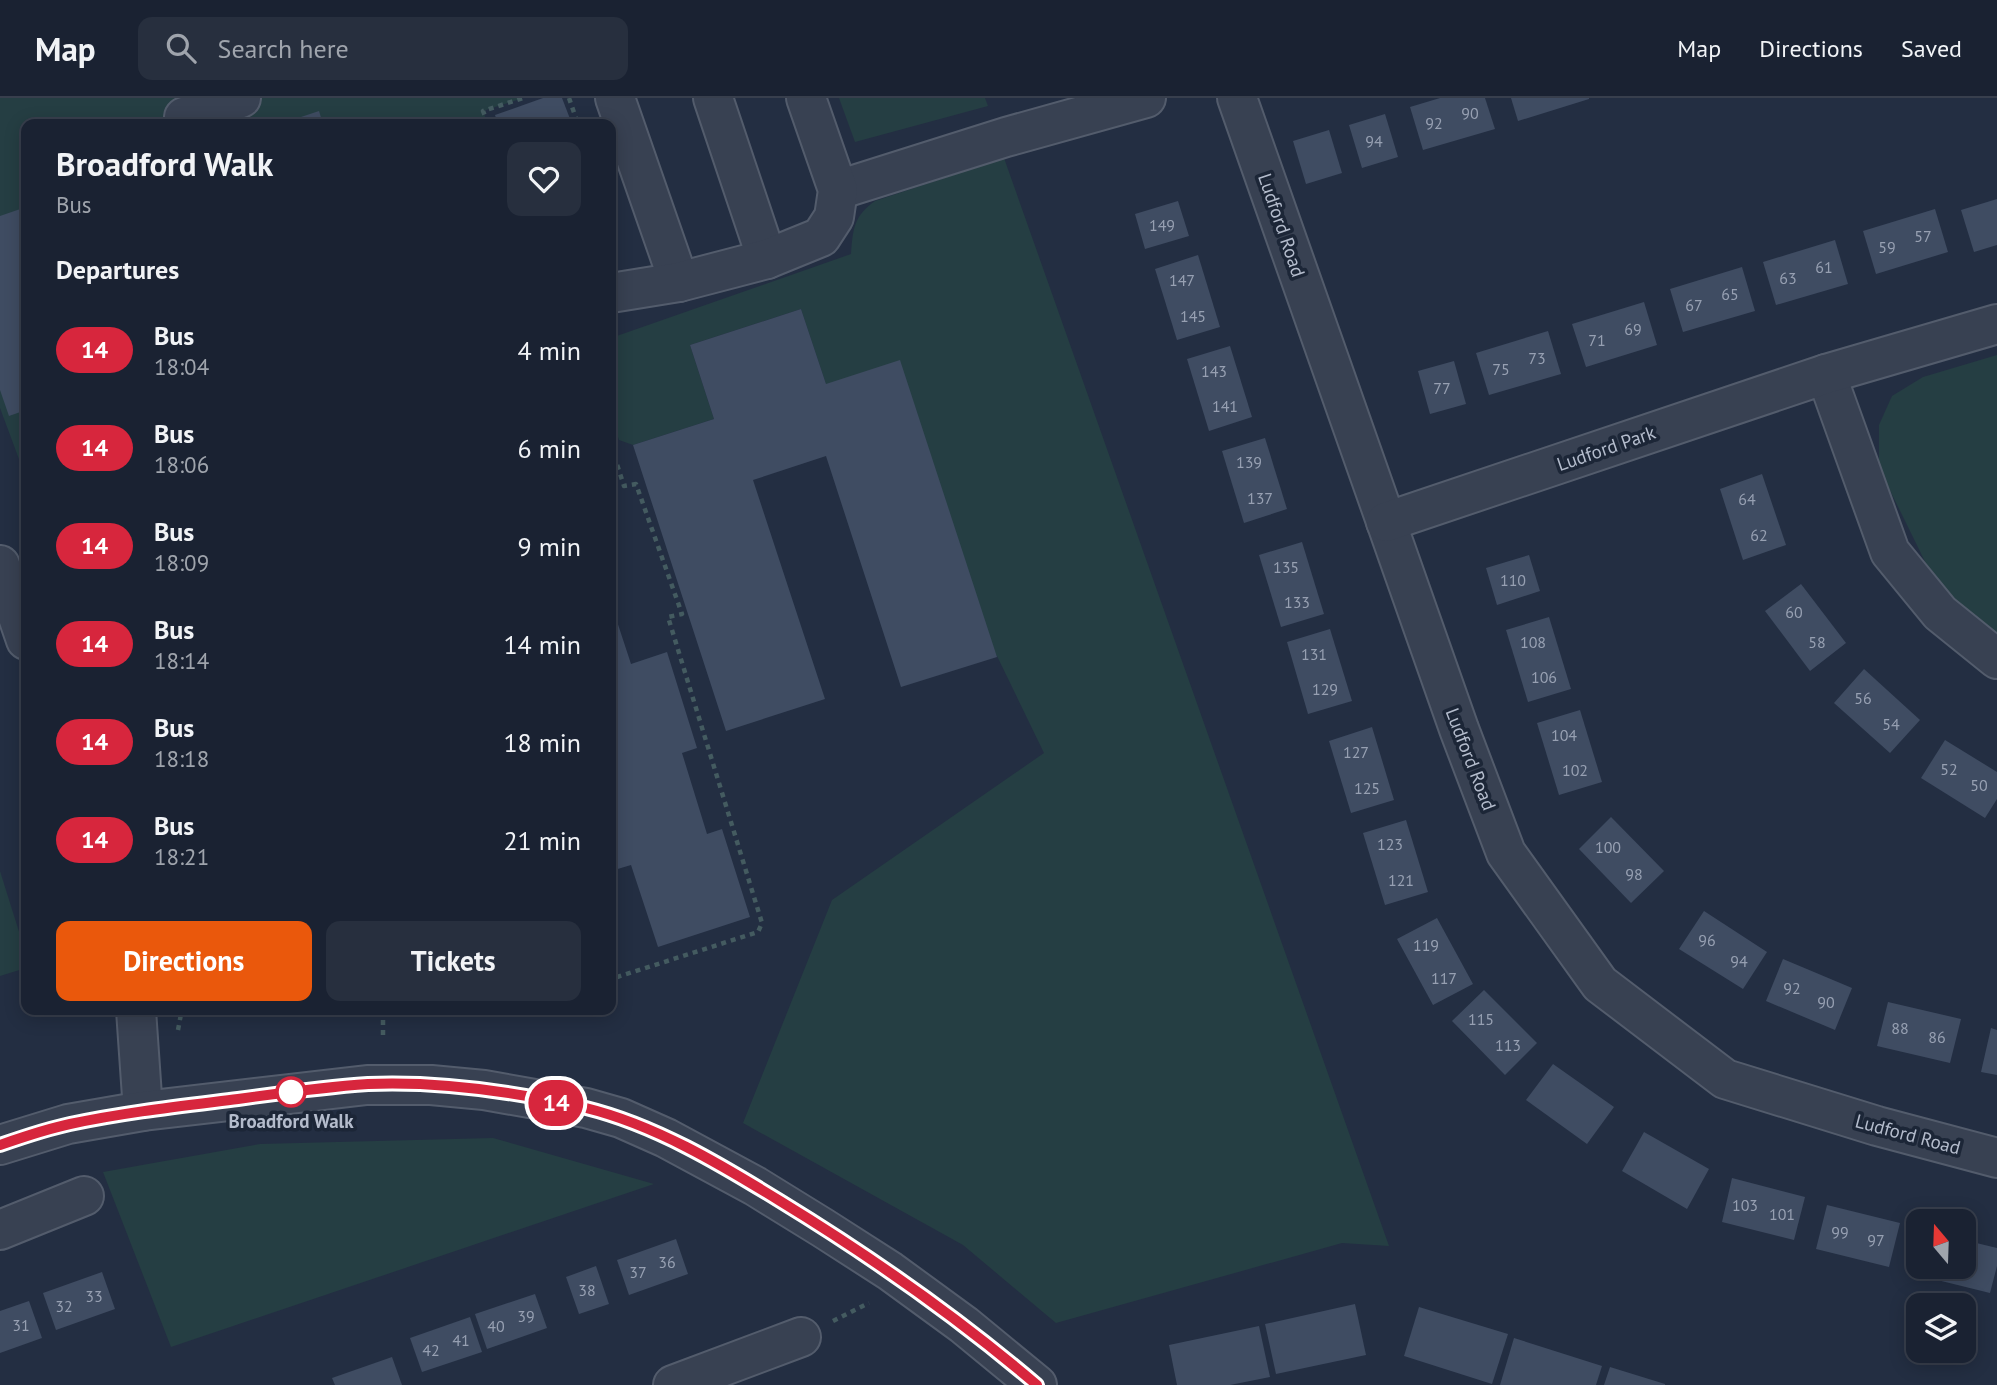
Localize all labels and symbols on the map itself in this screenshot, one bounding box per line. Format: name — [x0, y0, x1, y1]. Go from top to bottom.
house number: 90 — [1461, 103, 1479, 123]
house number: 92 — [1425, 113, 1443, 133]
house number: 94 — [1365, 131, 1383, 151]
street label: Ludford Road — [1253, 170, 1311, 280]
house number: 149 — [1149, 215, 1175, 235]
house number: 57 — [1914, 226, 1932, 246]
house number: 59 — [1878, 237, 1896, 257]
house number: 61 — [1815, 257, 1833, 277]
house number: 63 — [1779, 268, 1797, 288]
house number: 147 — [1169, 270, 1195, 290]
house number: 65 — [1721, 284, 1739, 304]
house number: 67 — [1685, 295, 1703, 315]
house number: 145 — [1180, 306, 1206, 326]
house number: 69 — [1624, 319, 1642, 339]
house number: 71 — [1588, 330, 1606, 350]
house number: 73 — [1528, 348, 1546, 368]
house number: 75 — [1492, 359, 1510, 379]
house number: 143 — [1201, 361, 1227, 381]
house number: 77 — [1433, 378, 1451, 398]
house number: 141 — [1212, 396, 1238, 416]
street label: Ludford Park — [1554, 420, 1658, 476]
house number: 139 — [1236, 452, 1262, 472]
house number: 137 — [1247, 488, 1273, 508]
house number: 64 — [1738, 489, 1756, 509]
house number: 62 — [1750, 525, 1768, 545]
house number: 135 — [1273, 557, 1299, 577]
house number: 110 — [1500, 570, 1526, 590]
house number: 133 — [1284, 592, 1310, 612]
house number: 60 — [1785, 602, 1803, 622]
house number: 108 — [1520, 632, 1546, 652]
house number: 58 — [1808, 632, 1826, 652]
house number: 131 — [1301, 644, 1327, 664]
house number: 106 — [1531, 667, 1557, 687]
house number: 129 — [1312, 679, 1338, 699]
house number: 56 — [1854, 688, 1872, 708]
street label: Ludford Road — [1440, 704, 1502, 814]
house number: 54 — [1882, 714, 1900, 734]
house number: 104 — [1551, 725, 1577, 745]
house number: 127 — [1343, 742, 1369, 762]
house number: 52 — [1940, 759, 1958, 779]
house number: 102 — [1562, 760, 1588, 780]
house number: 50 — [1970, 775, 1988, 795]
house number: 125 — [1354, 778, 1380, 798]
house number: 123 — [1377, 834, 1403, 854]
house number: 100 — [1595, 837, 1621, 857]
house number: 98 — [1625, 864, 1643, 884]
house number: 121 — [1388, 870, 1414, 890]
house number: 96 — [1698, 930, 1716, 950]
house number: 119 — [1413, 935, 1439, 955]
house number: 94 — [1730, 951, 1748, 971]
house number: 117 — [1431, 968, 1457, 988]
house number: 92 — [1783, 978, 1801, 998]
house number: 90 — [1817, 992, 1835, 1012]
house number: 115 — [1468, 1009, 1494, 1029]
house number: 88 — [1891, 1018, 1909, 1038]
house number: 86 — [1928, 1027, 1946, 1047]
house number: 113 — [1495, 1035, 1521, 1055]
marker: Broadford Walk — [276, 1077, 306, 1107]
line badge: 14 — [524, 1080, 588, 1126]
street label: Ludford Road — [1853, 1108, 1963, 1160]
place label: Broadford Walk — [228, 1109, 354, 1133]
house number: 103 — [1732, 1195, 1758, 1215]
house number: 101 — [1769, 1204, 1795, 1224]
north arrow — [1906, 1209, 1976, 1279]
house number: 99 — [1831, 1222, 1849, 1242]
house number: 97 — [1867, 1230, 1885, 1250]
house number: 36 — [658, 1252, 676, 1272]
house number: 37 — [629, 1262, 647, 1282]
house number: 38 — [578, 1280, 596, 1300]
house number: 33 — [85, 1286, 103, 1306]
house number: 32 — [55, 1296, 73, 1316]
house number: 39 — [517, 1306, 535, 1326]
house number: 31 — [12, 1315, 30, 1335]
house number: 40 — [487, 1316, 505, 1336]
house number: 41 — [452, 1330, 470, 1350]
house number: 42 — [422, 1340, 440, 1360]

